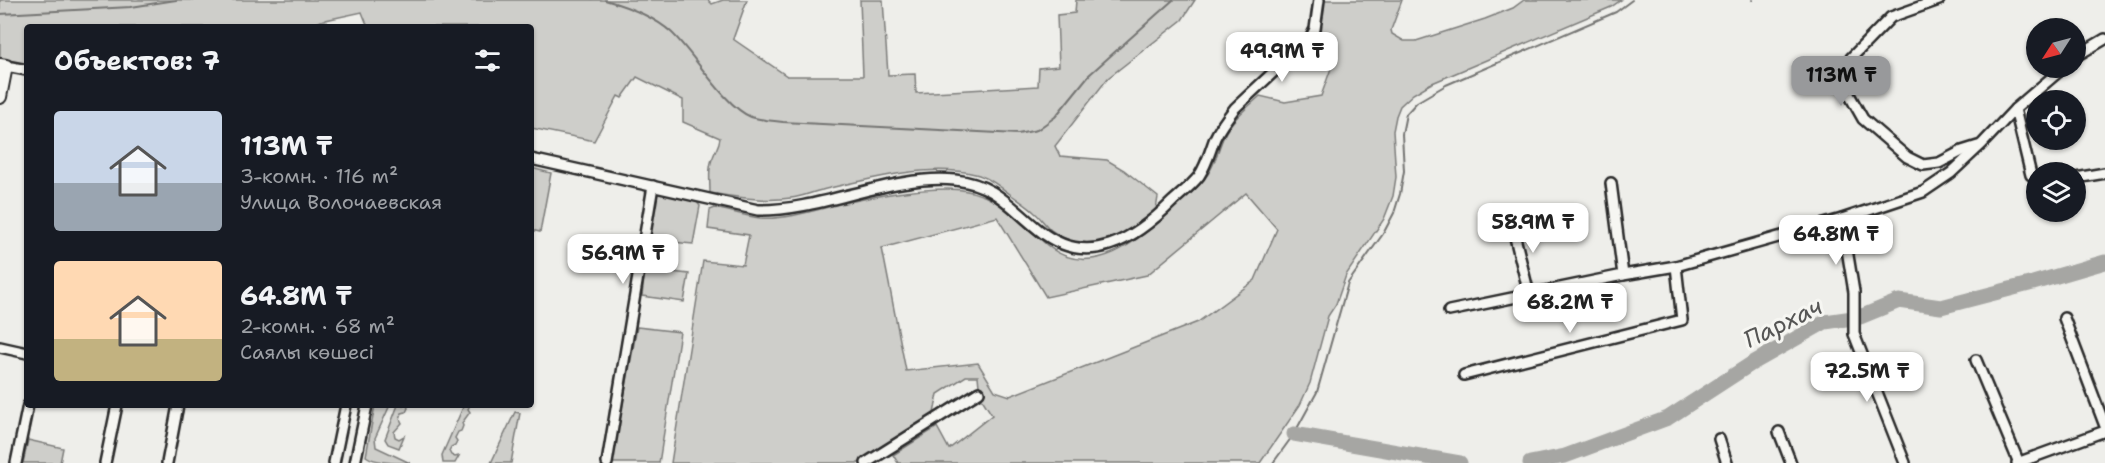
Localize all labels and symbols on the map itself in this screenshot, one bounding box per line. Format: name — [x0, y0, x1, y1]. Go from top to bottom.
north arrow — [2026, 18, 2086, 78]
pin: 49.9M ₸ — [1227, 32, 1337, 83]
pin: 113M ₸ — [1792, 56, 1890, 107]
pin: 58.9M ₸ — [1478, 203, 1588, 254]
pin: 64.8M ₸ — [1781, 215, 1891, 266]
pin: 56.9M ₸ — [568, 234, 678, 285]
pin: 68.2M ₸ — [1515, 283, 1625, 334]
water label: Пархач — [1738, 290, 1828, 356]
pin: 72.5M ₸ — [1812, 352, 1922, 403]

